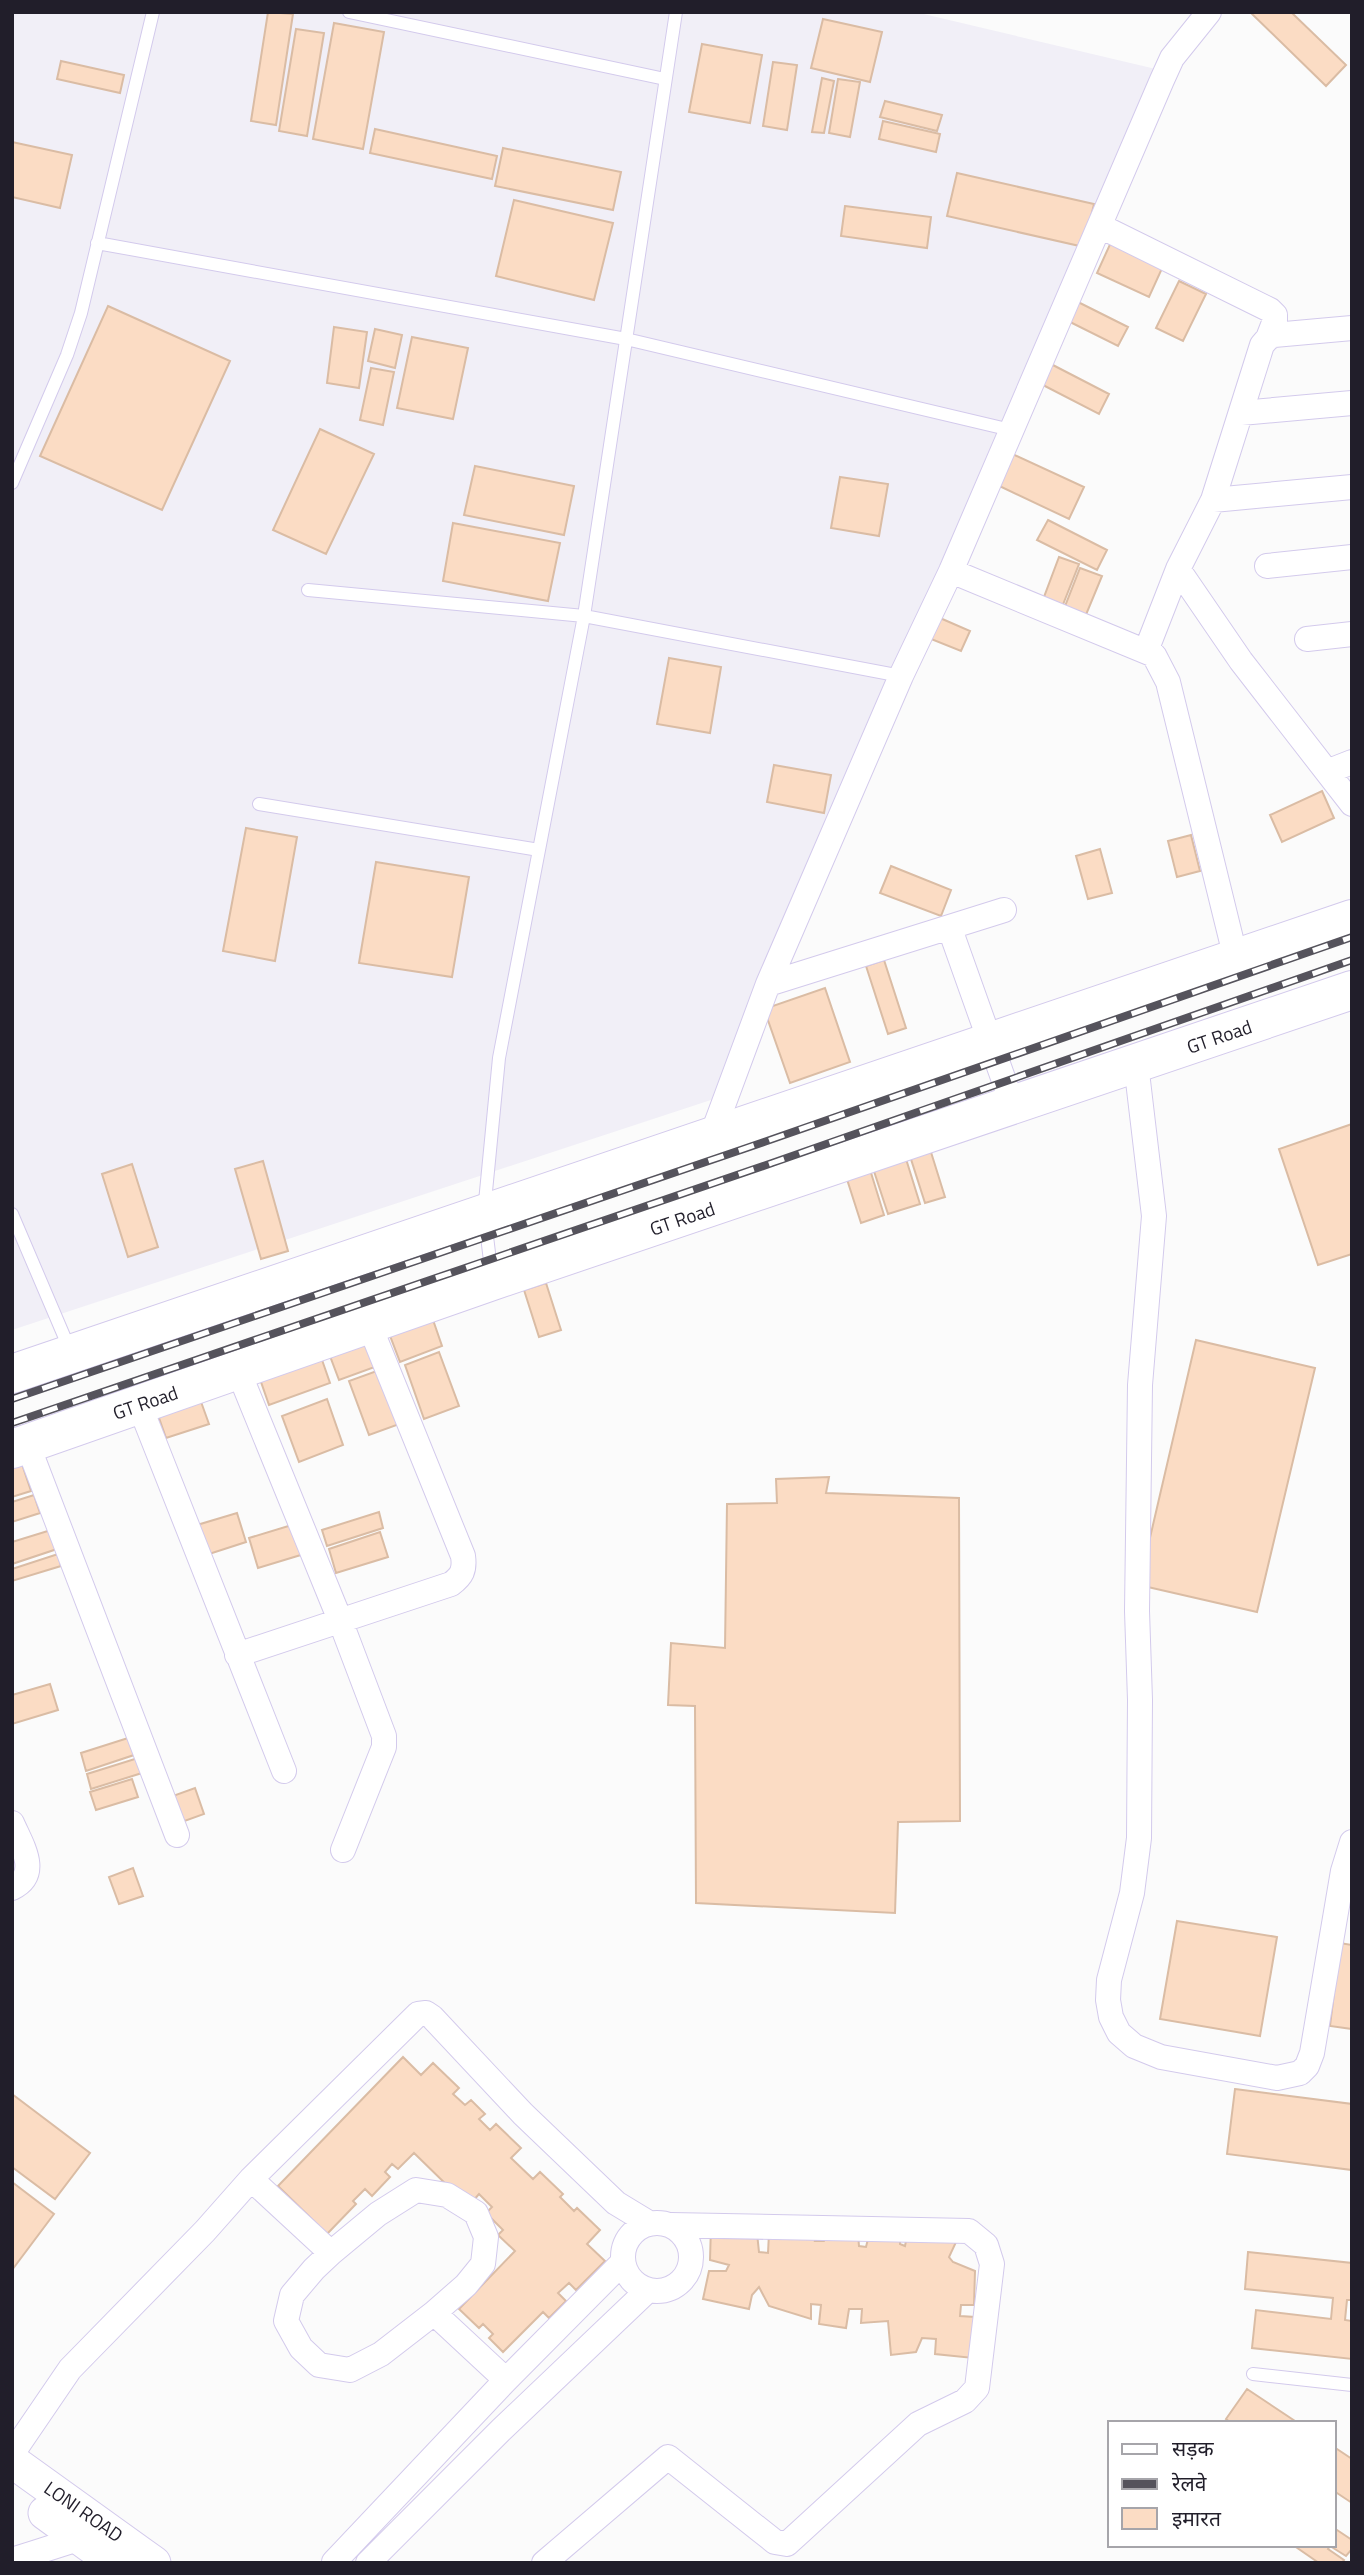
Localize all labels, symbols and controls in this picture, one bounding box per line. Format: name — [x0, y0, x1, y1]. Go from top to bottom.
street label: GT Road — [1183, 1011, 1255, 1061]
street label: GT Road — [646, 1193, 718, 1243]
street label: GT Road — [109, 1377, 181, 1427]
legend — [1108, 2421, 1336, 2547]
text: सड़क — [1172, 2432, 1214, 2464]
text: रेलवे — [1171, 2467, 1207, 2499]
street label: LONI ROAD — [39, 2473, 129, 2549]
text: इमारत — [1172, 2502, 1222, 2534]

